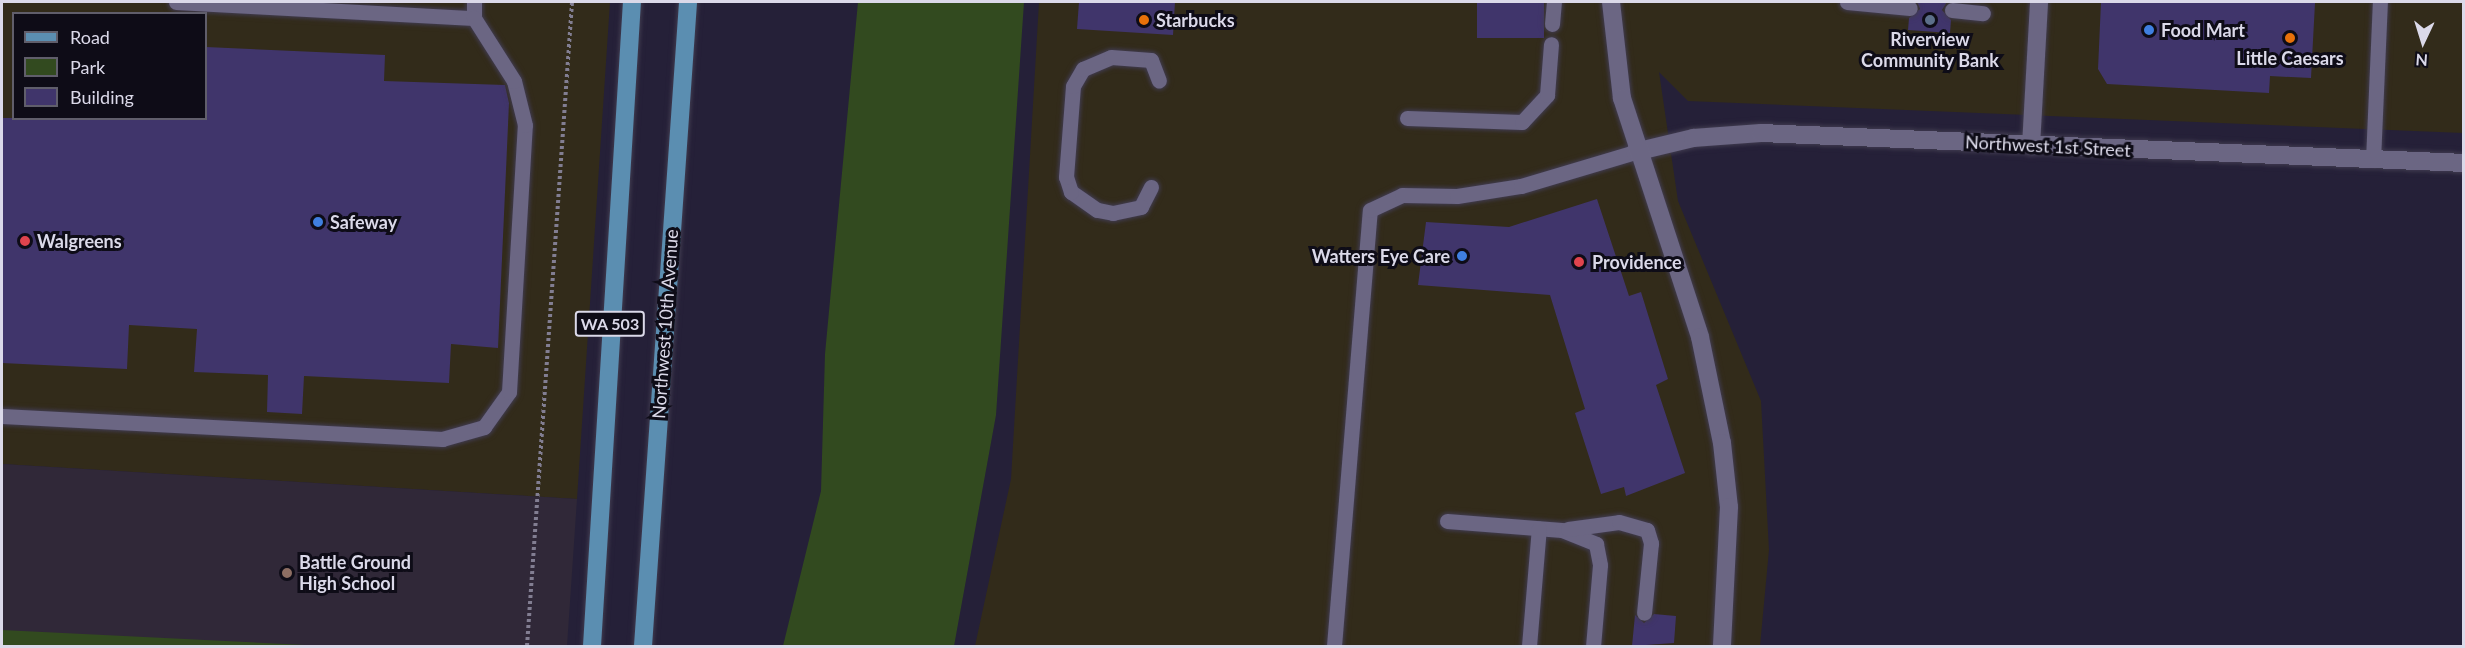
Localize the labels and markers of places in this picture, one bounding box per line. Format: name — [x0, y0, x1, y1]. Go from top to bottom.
place label: Starbucks — [1156, 9, 1235, 31]
marker: Starbucks — [1137, 13, 1151, 27]
marker: Riverview Community Bank — [1923, 13, 1937, 27]
place label: Food Mart — [2161, 19, 2245, 41]
marker: Food Mart — [2142, 23, 2156, 37]
place label: Riverview Community Bank — [1861, 29, 1999, 72]
marker: Little Caesars — [2283, 31, 2297, 45]
place label: Little Caesars — [2236, 47, 2344, 69]
place label: Safeway — [330, 211, 397, 233]
marker: Safeway — [311, 215, 325, 229]
place label: Walgreens — [37, 230, 122, 252]
marker: Walgreens — [18, 234, 32, 248]
place label: Watters Eye Care — [1312, 245, 1450, 267]
marker: Watters Eye Care — [1455, 249, 1469, 263]
place label: Providence — [1592, 251, 1682, 273]
marker: Providence — [1570, 253, 1588, 271]
place label: Battle Ground High School — [299, 552, 411, 594]
marker: Battle Ground High School — [280, 566, 294, 580]

